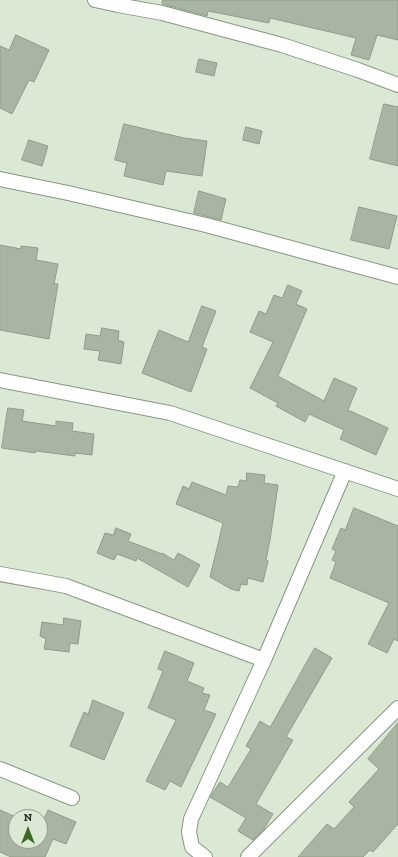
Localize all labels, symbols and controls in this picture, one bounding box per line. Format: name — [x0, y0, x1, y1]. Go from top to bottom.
north arrow — [8, 809, 48, 849]
text: N — [24, 811, 32, 824]

